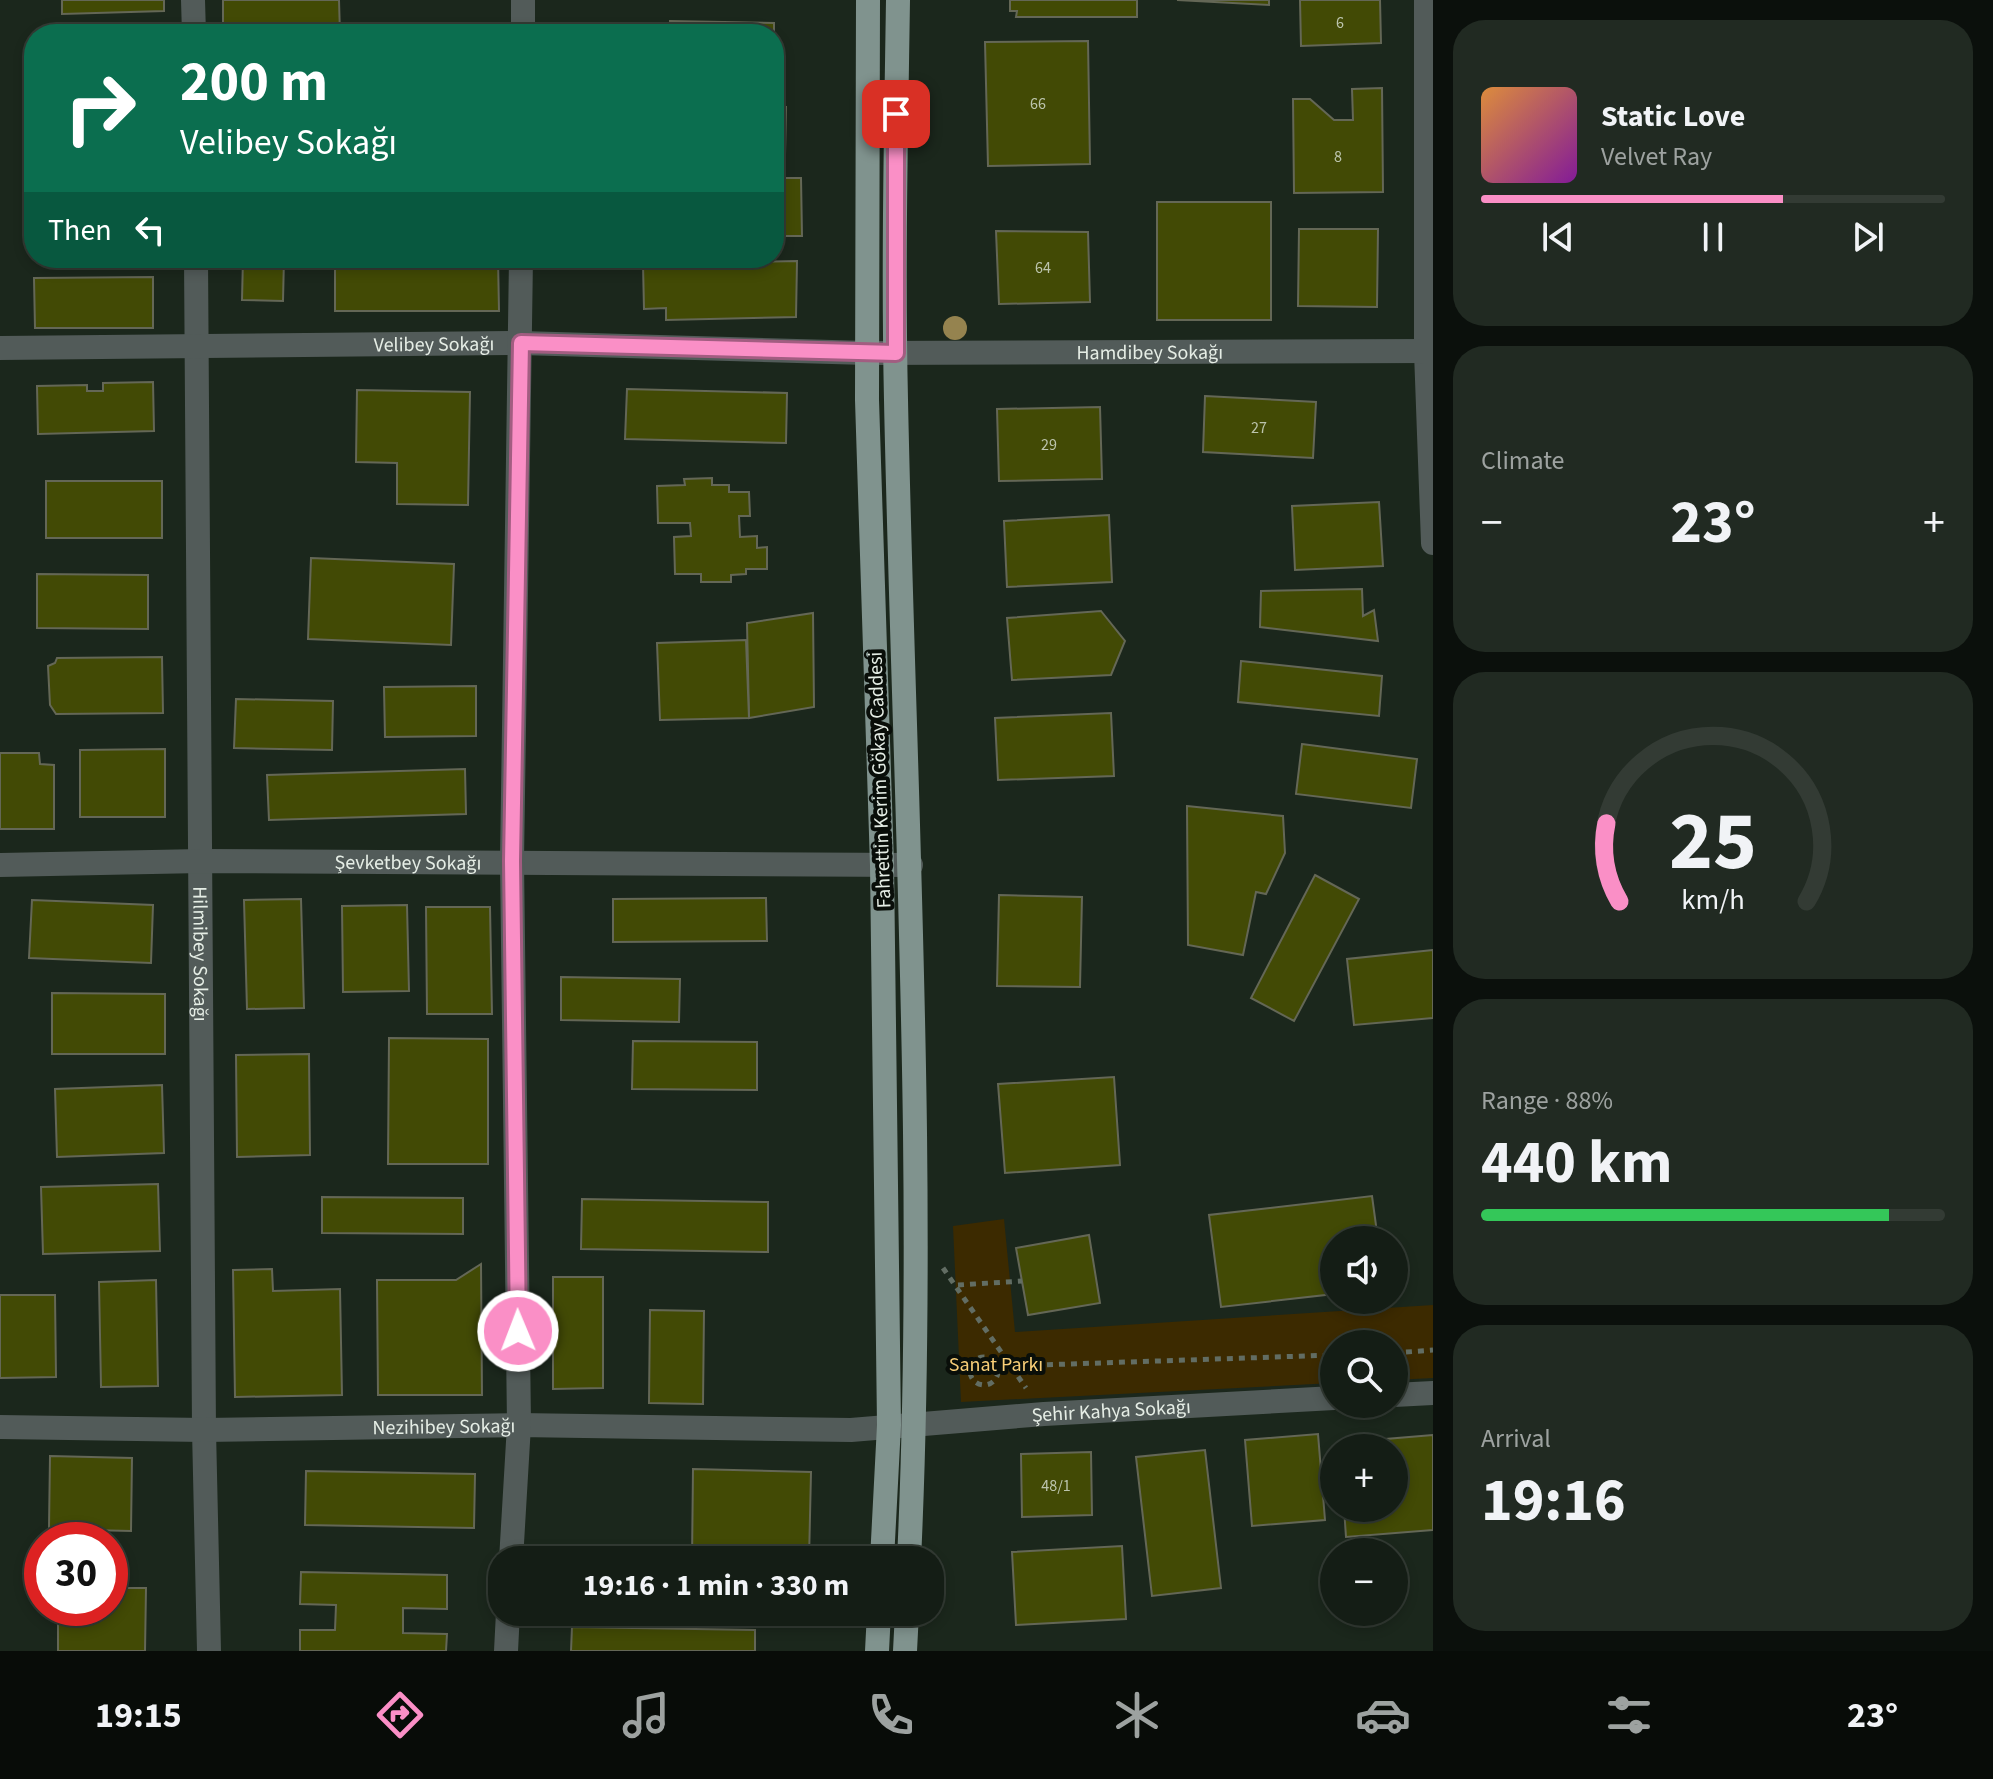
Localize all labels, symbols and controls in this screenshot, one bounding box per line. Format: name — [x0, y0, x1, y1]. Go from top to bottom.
house number: 6 — [1336, 12, 1344, 34]
text: 200 m — [180, 43, 328, 122]
icon: right — [48, 56, 152, 160]
pin — [862, 80, 930, 148]
icon: arrive — [874, 92, 918, 136]
house number: 66 — [1030, 93, 1046, 115]
text: Static Love — [1601, 95, 1745, 138]
text: Velibey Sokağı — [180, 117, 397, 168]
text: Velvet Ray — [1601, 138, 1712, 175]
house number: 8 — [1334, 146, 1342, 168]
icon: left — [128, 208, 172, 252]
text: Then — [48, 209, 112, 252]
icon: previous — [1536, 215, 1580, 259]
icon: pause — [1691, 215, 1735, 259]
icon: next — [1846, 215, 1890, 259]
house number: 64 — [1035, 257, 1051, 279]
street label: Velibey Sokağı — [373, 330, 495, 359]
street label: Hamdibey Sokağı — [1076, 339, 1223, 367]
house number: 27 — [1251, 417, 1267, 439]
house number: 29 — [1041, 434, 1057, 456]
text: Climate — [1481, 442, 1565, 479]
text: 23° — [1670, 481, 1756, 566]
text: − — [1481, 492, 1503, 555]
text: + — [1923, 492, 1945, 555]
street label: Fahrettin Kerim Gökay Caddesi — [862, 651, 898, 909]
text: 25 — [1669, 782, 1757, 900]
street label: Şevketbey Sokağı — [334, 849, 481, 878]
text: km/h — [1681, 880, 1745, 920]
street label: Hilmibey Sokağı — [185, 886, 214, 1022]
text: Range · 88% — [1481, 1082, 1613, 1119]
text: 440 km — [1481, 1121, 1672, 1206]
map controls — [1320, 1226, 1408, 1626]
button: sound — [1320, 1226, 1408, 1314]
position arrow — [476, 1289, 560, 1373]
button: search — [1320, 1330, 1408, 1418]
park label: Sanat Parkı — [949, 1351, 1043, 1379]
street label: Şehir Kahya Sokağı — [1031, 1393, 1192, 1430]
street label: Nezihibey Sokağı — [372, 1412, 516, 1442]
text: Arrival — [1481, 1420, 1551, 1457]
button: + — [1320, 1434, 1408, 1522]
text: 19:16 — [1481, 1459, 1626, 1544]
house number: 48/1 — [1041, 1475, 1071, 1497]
speed limit sign: 30 — [24, 1522, 128, 1626]
button: − — [1320, 1538, 1408, 1626]
text: 19:16 · 1 min · 330 m — [583, 1564, 849, 1607]
icon: directions — [372, 1687, 428, 1743]
icon: music — [618, 1687, 674, 1743]
icon: phone — [863, 1687, 919, 1743]
icon: climate — [1109, 1687, 1165, 1743]
icon: car — [1355, 1687, 1411, 1743]
icon: filters — [1601, 1687, 1657, 1743]
text: 19:15 — [95, 1690, 182, 1741]
text: 23° — [1847, 1690, 1898, 1741]

